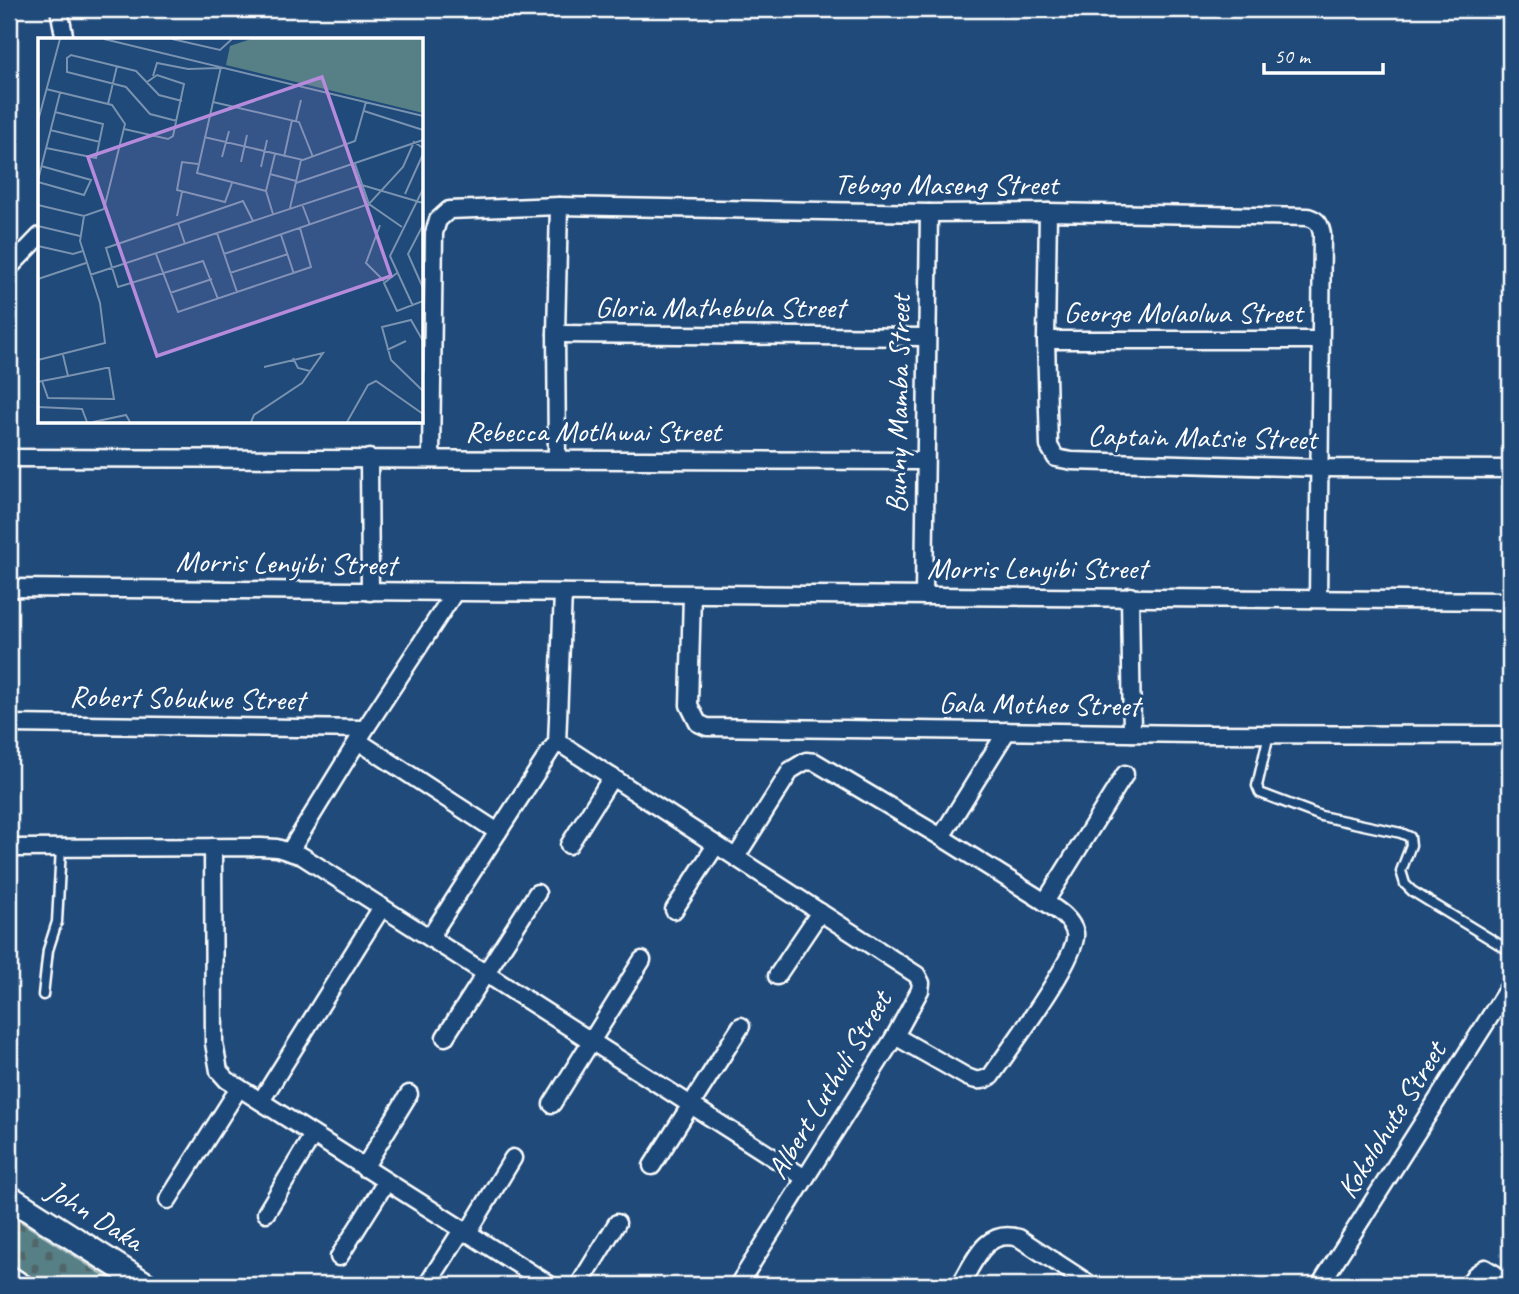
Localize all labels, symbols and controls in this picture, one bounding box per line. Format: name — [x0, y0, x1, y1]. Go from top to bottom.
scale bar — [1264, 32, 1382, 76]
inset map — [38, 38, 424, 424]
text: 50 m — [1274, 43, 1312, 69]
street label: Tebogo Maseng Street — [834, 165, 1061, 203]
street label: Gloria Mathebula Street — [595, 288, 849, 326]
street label: Bunny Mamba Street — [877, 291, 919, 514]
street label: George Molaolwa Street — [1064, 293, 1306, 331]
street label: Rebecca Motlhwai Street — [465, 412, 724, 450]
street label: Captain Matsie Street — [1087, 416, 1320, 458]
street label: Morris Lenyibi Street — [176, 542, 400, 584]
street label: Morris Lenyibi Street — [927, 549, 1151, 587]
street label: Robert Sobukwe Street — [69, 677, 309, 719]
street label: Gala Motheo Street — [938, 683, 1144, 725]
street label: Albert Luthuli Street — [758, 982, 901, 1186]
street label: Kokolohute Street — [1328, 1032, 1456, 1205]
street label: John Daka — [38, 1170, 153, 1261]

